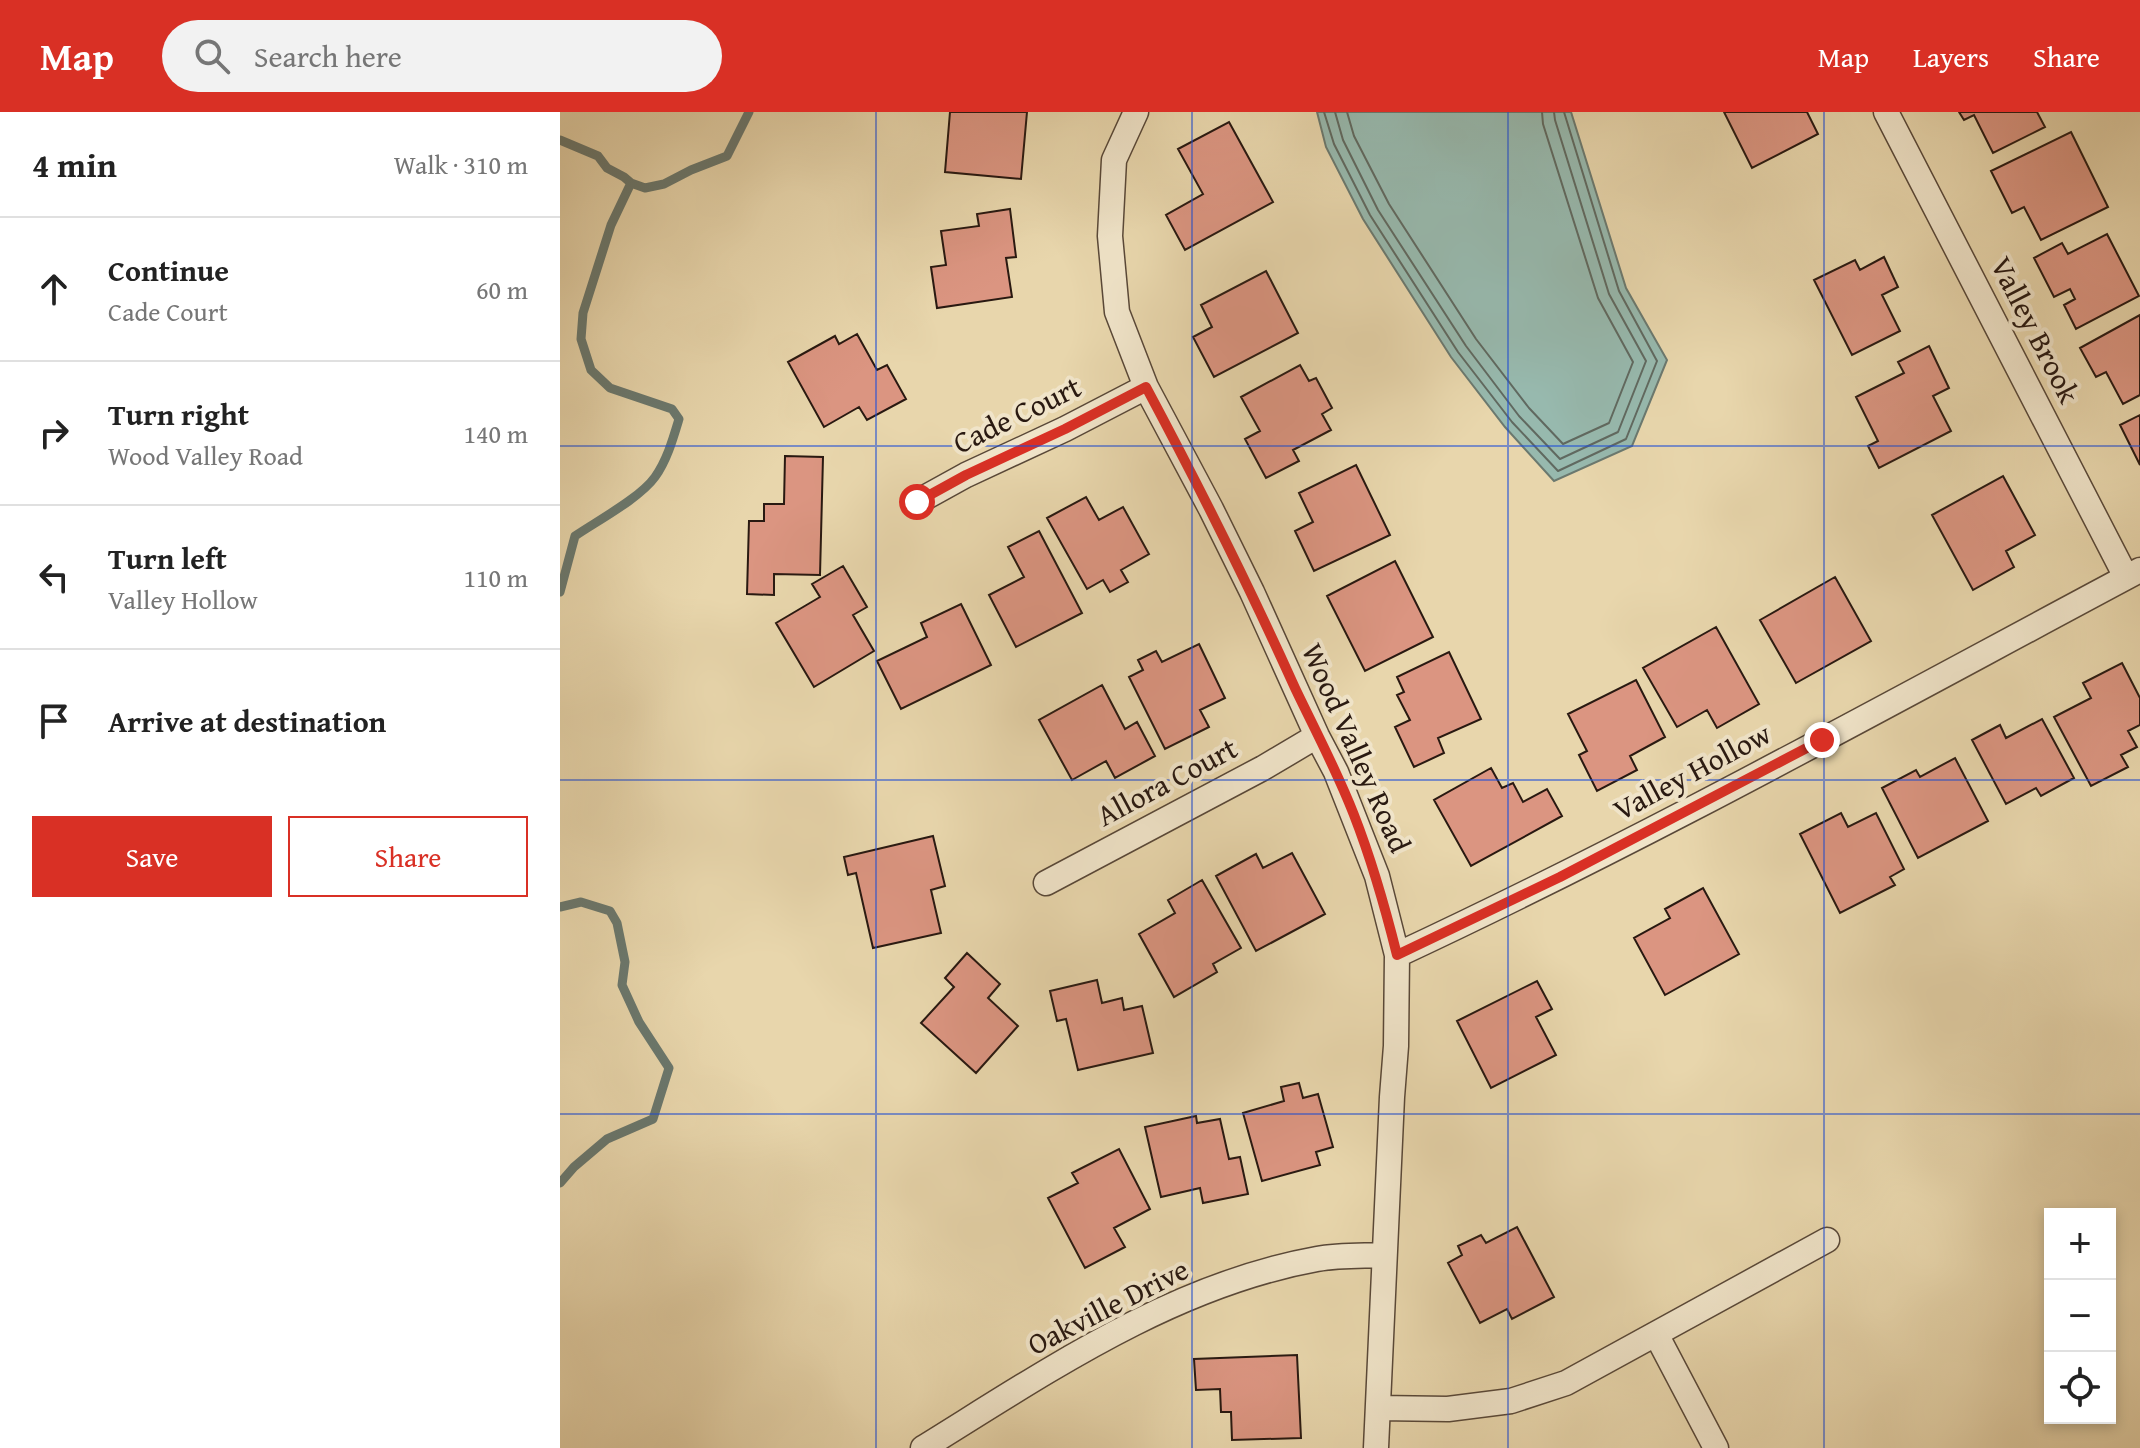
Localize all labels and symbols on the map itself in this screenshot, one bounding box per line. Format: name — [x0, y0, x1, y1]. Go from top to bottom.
street label: Valley Brook — [1980, 249, 2092, 411]
street label: Cade Court — [945, 364, 1089, 464]
route start — [899, 484, 935, 520]
street label: Wood Valley Road — [1291, 636, 1423, 859]
street label: Valley Hollow — [1605, 711, 1779, 831]
route end — [1804, 722, 1840, 758]
street label: Allora Court — [1088, 725, 1245, 837]
street label: Oakville Drive — [1019, 1247, 1196, 1366]

